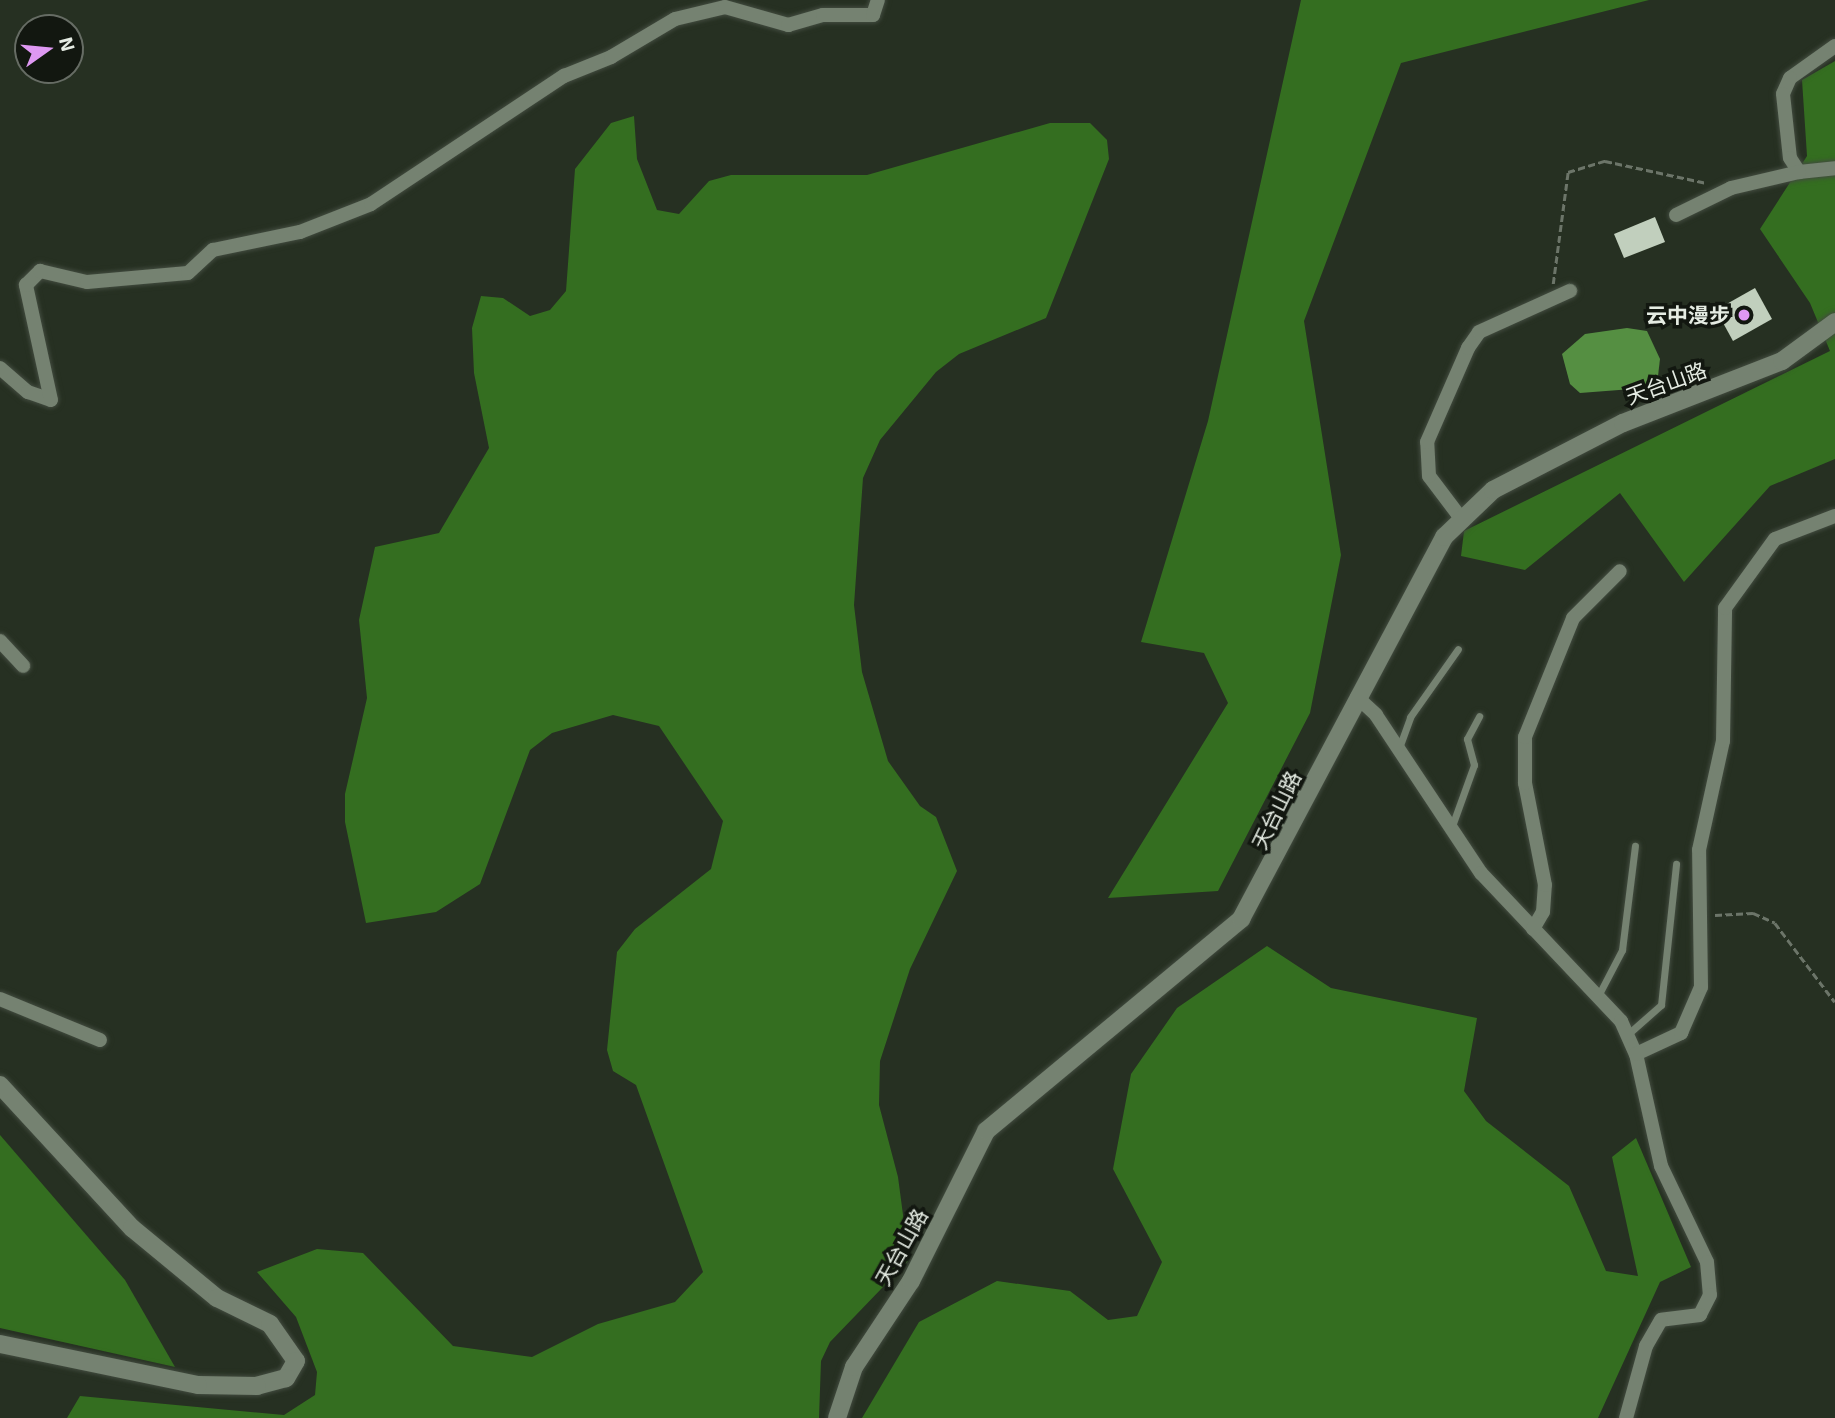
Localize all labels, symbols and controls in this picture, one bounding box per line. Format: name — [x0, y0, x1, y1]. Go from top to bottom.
north arrow — [14, 14, 84, 84]
text: N — [55, 34, 81, 54]
place label: 云中漫步 — [1646, 302, 1730, 328]
marker: 云中漫步 — [1736, 307, 1752, 323]
street label: 天台山路 — [1622, 357, 1710, 409]
street label: 天台山路 — [1246, 767, 1306, 853]
street label: 天台山路 — [870, 1204, 932, 1290]

